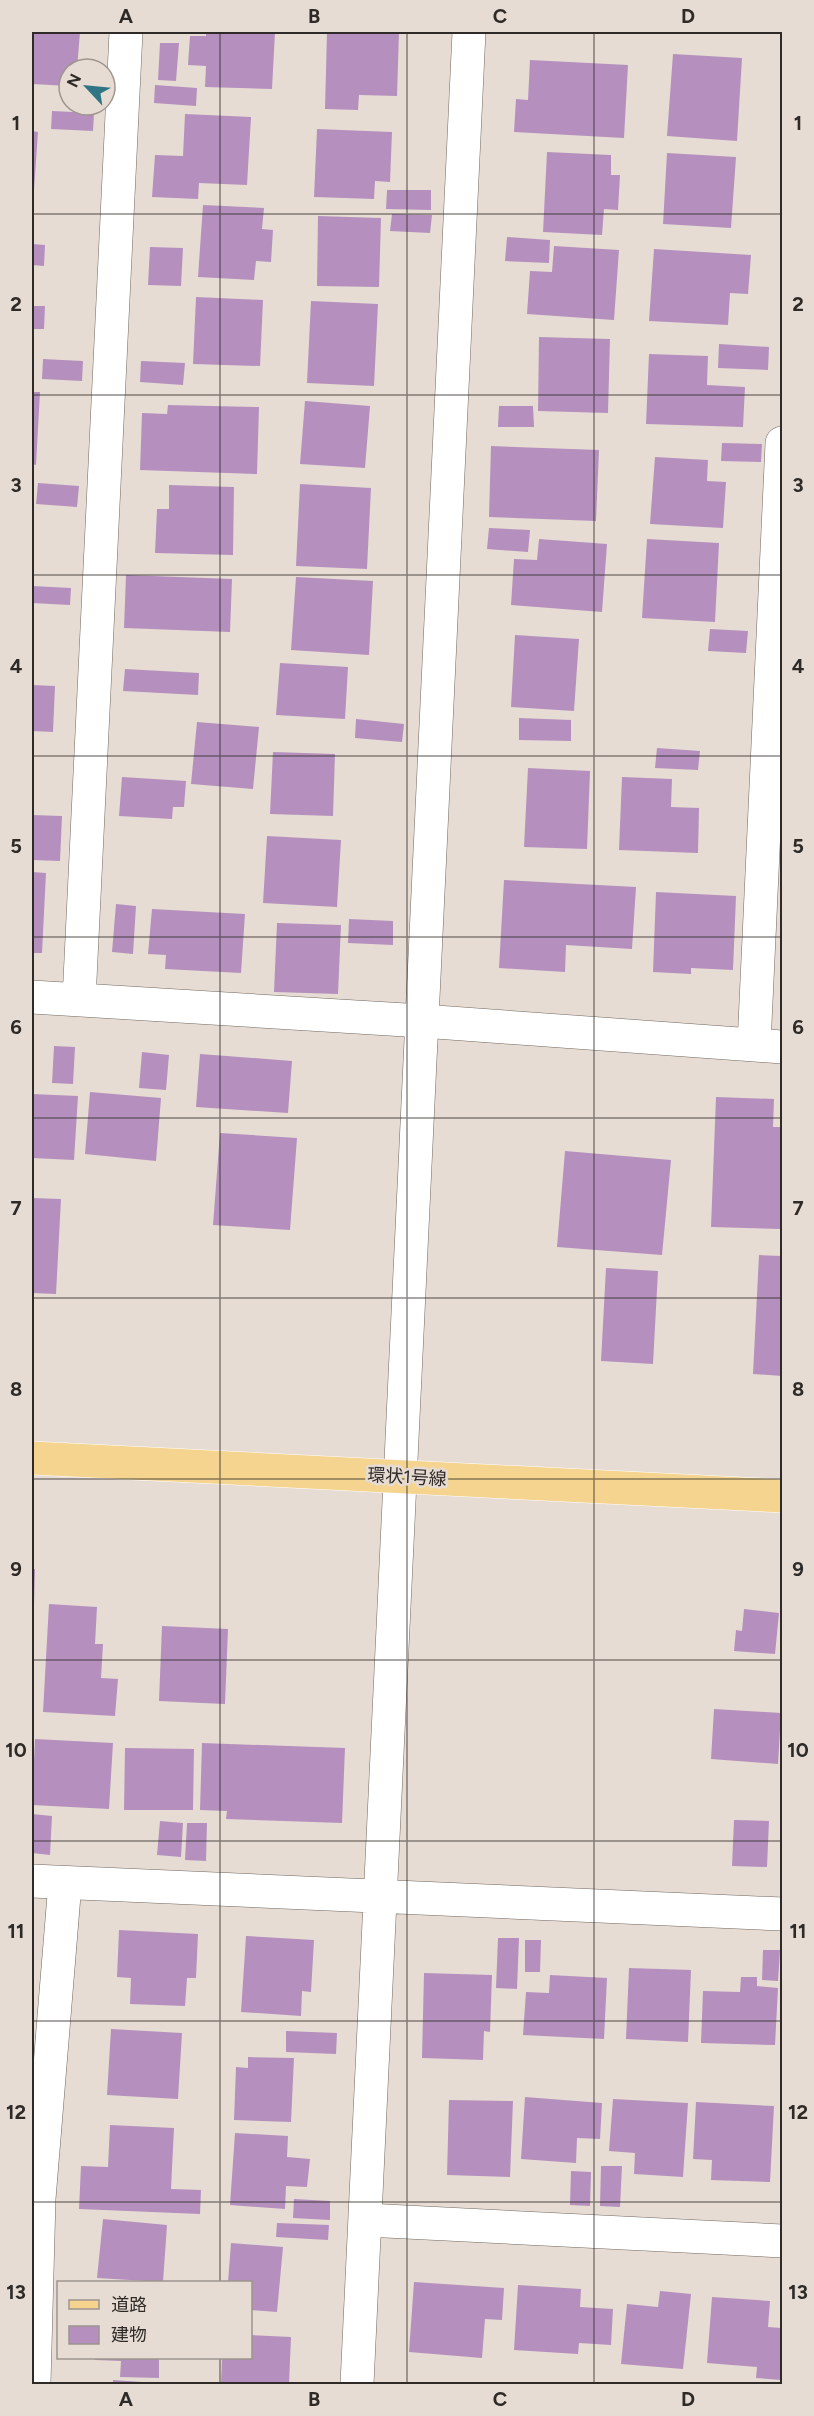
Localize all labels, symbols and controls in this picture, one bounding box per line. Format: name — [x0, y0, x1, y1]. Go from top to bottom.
text: A — [119, 4, 134, 28]
text: B — [308, 4, 320, 28]
text: C — [493, 4, 507, 28]
text: D — [681, 4, 695, 28]
north arrow — [57, 57, 117, 117]
text: N — [63, 71, 85, 90]
text: 1 — [12, 111, 20, 135]
text: 1 — [794, 111, 802, 135]
text: 2 — [10, 292, 22, 316]
text: 2 — [792, 292, 804, 316]
text: 3 — [10, 473, 22, 497]
text: 3 — [792, 473, 804, 497]
text: 4 — [10, 654, 23, 678]
text: 4 — [792, 654, 805, 678]
text: 5 — [10, 834, 22, 858]
text: 5 — [792, 834, 804, 858]
text: 6 — [10, 1015, 22, 1039]
text: 6 — [792, 1015, 804, 1039]
text: 7 — [10, 1196, 22, 1220]
text: 7 — [792, 1196, 804, 1220]
text: 8 — [10, 1377, 22, 1401]
text: 8 — [792, 1377, 804, 1401]
street label: 環状1号線 — [367, 1464, 447, 1490]
text: 9 — [10, 1557, 22, 1581]
text: 9 — [792, 1557, 804, 1581]
text: 10 — [5, 1738, 27, 1762]
text: 10 — [787, 1738, 809, 1762]
text: 11 — [8, 1919, 24, 1943]
text: 11 — [790, 1919, 806, 1943]
text: 12 — [6, 2100, 26, 2124]
text: 12 — [788, 2100, 808, 2124]
text: 13 — [6, 2280, 26, 2304]
text: 13 — [788, 2280, 808, 2304]
legend — [57, 2281, 252, 2359]
text: 道路 — [111, 2294, 147, 2316]
text: 建物 — [111, 2324, 147, 2346]
text: A — [119, 2387, 134, 2411]
text: B — [308, 2387, 320, 2411]
text: C — [493, 2387, 507, 2411]
text: D — [681, 2387, 695, 2411]

